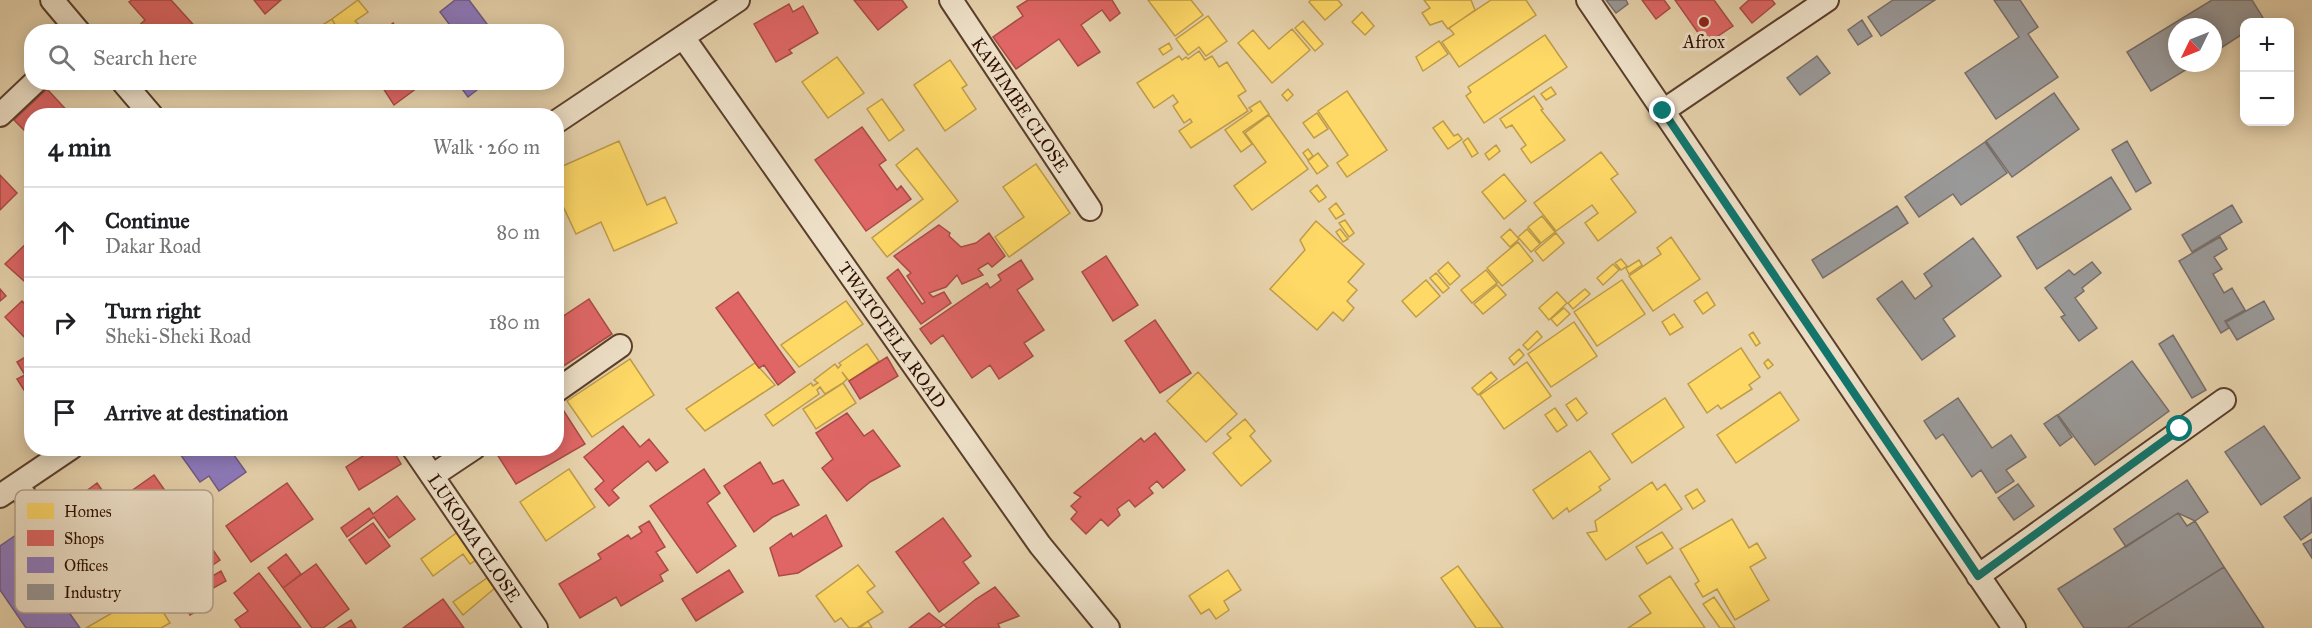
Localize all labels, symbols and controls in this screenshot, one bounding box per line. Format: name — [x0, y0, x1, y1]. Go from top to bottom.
marker: Afrox — [1697, 15, 1711, 29]
north arrow — [2168, 18, 2222, 72]
map controls — [2240, 18, 2294, 126]
button: + — [2240, 18, 2294, 72]
search box — [24, 24, 564, 90]
place label: Afrox — [1682, 31, 1725, 53]
street label: KAWIMBE CLOSE — [967, 33, 1073, 177]
icon: search — [45, 41, 78, 74]
text: Search here — [93, 44, 197, 71]
button: − — [2240, 72, 2294, 126]
route end — [1649, 97, 1675, 123]
text: 4 min — [48, 131, 111, 163]
text: Walk · 260 m — [433, 135, 540, 159]
text: Continue — [105, 207, 190, 234]
icon: ahead — [48, 216, 81, 249]
text: 80 m — [497, 220, 540, 244]
text: Dakar Road — [105, 234, 201, 258]
street label: TWATOTELA ROAD — [833, 258, 951, 412]
text: Turn right — [105, 297, 201, 324]
icon: right — [48, 306, 81, 339]
text: 180 m — [489, 310, 540, 334]
text: Sheki-Sheki Road — [105, 324, 251, 348]
icon: arrive — [48, 396, 81, 429]
text: Arrive at destination — [105, 399, 288, 426]
route start — [2166, 415, 2192, 441]
street label: LUKOMA CLOSE — [423, 470, 525, 606]
legend — [15, 490, 213, 613]
text: Homes — [64, 502, 112, 521]
text: Shops — [64, 529, 104, 548]
text: Offices — [64, 556, 108, 575]
text: Industry — [64, 583, 122, 602]

